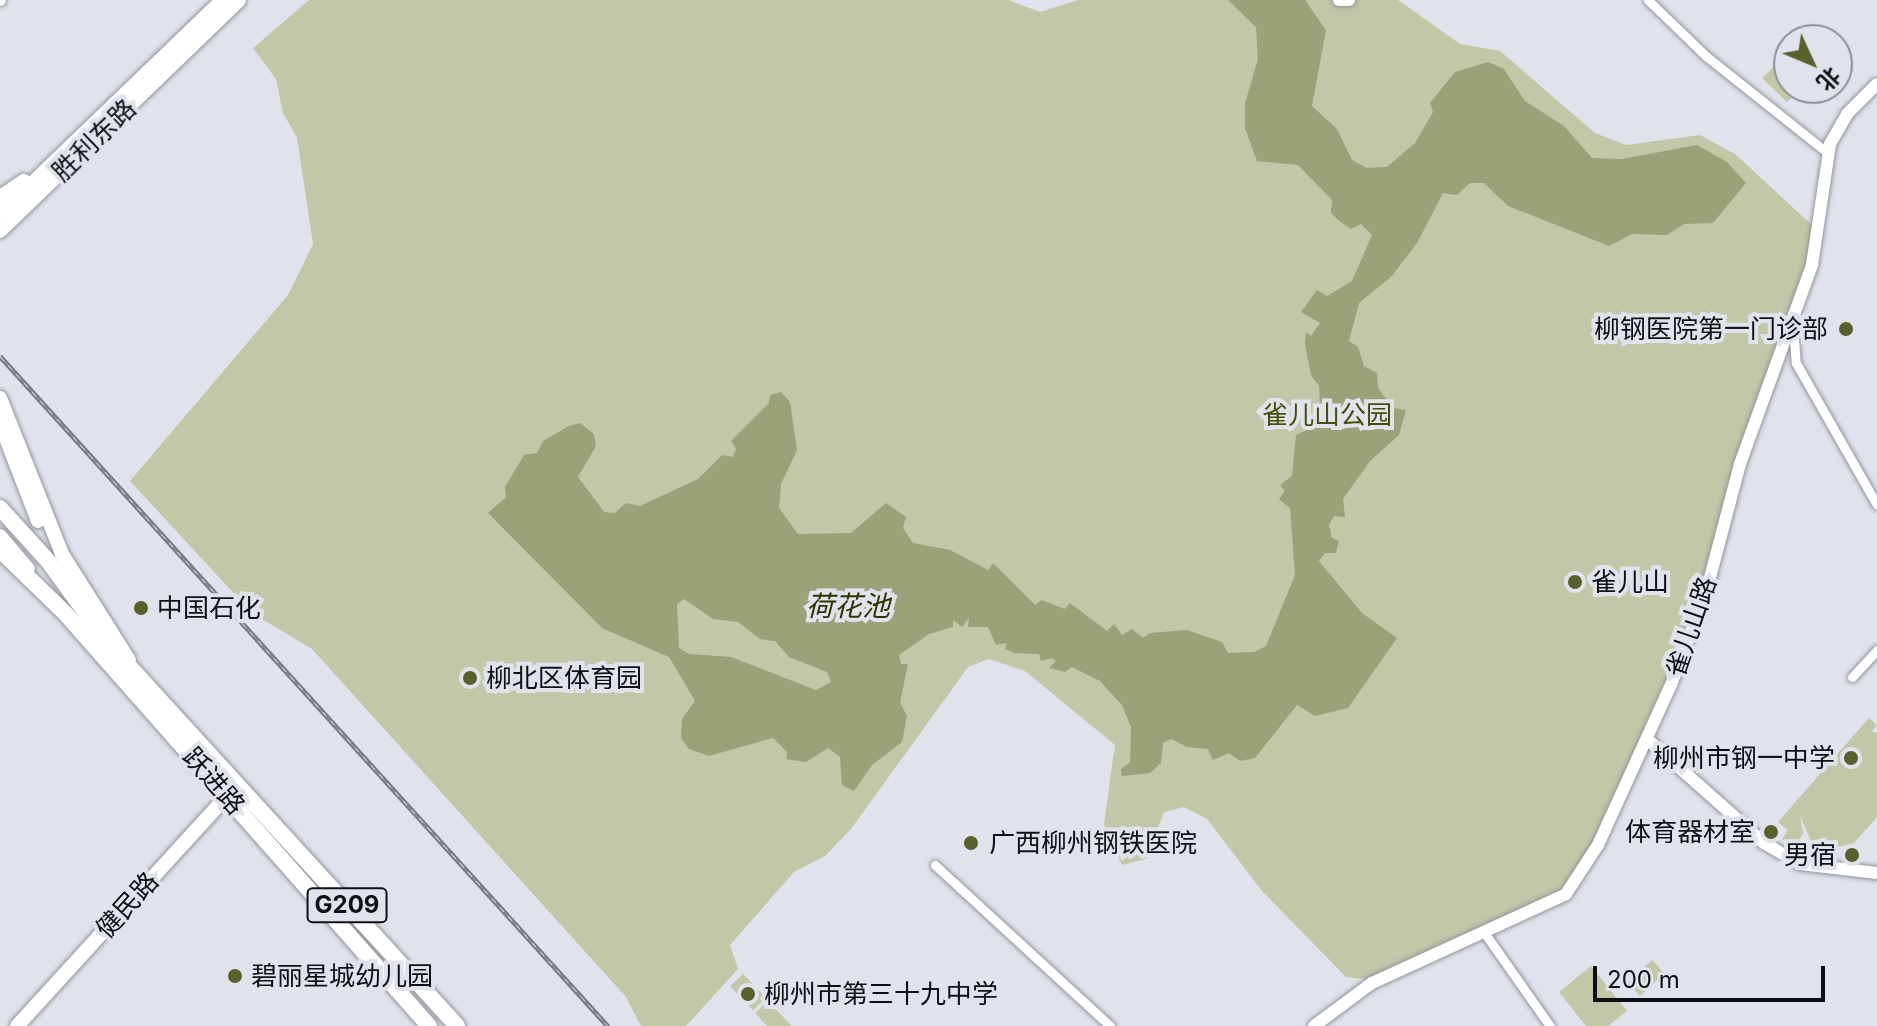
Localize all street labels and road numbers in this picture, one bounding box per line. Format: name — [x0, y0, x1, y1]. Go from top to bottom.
street label: 胜利东路 — [46, 93, 142, 187]
street label: 雀儿山路 — [1659, 573, 1723, 681]
street label: 跃进路 — [177, 741, 251, 821]
street label: 健民路 — [89, 866, 165, 944]
road number: G209 — [305, 885, 389, 925]

